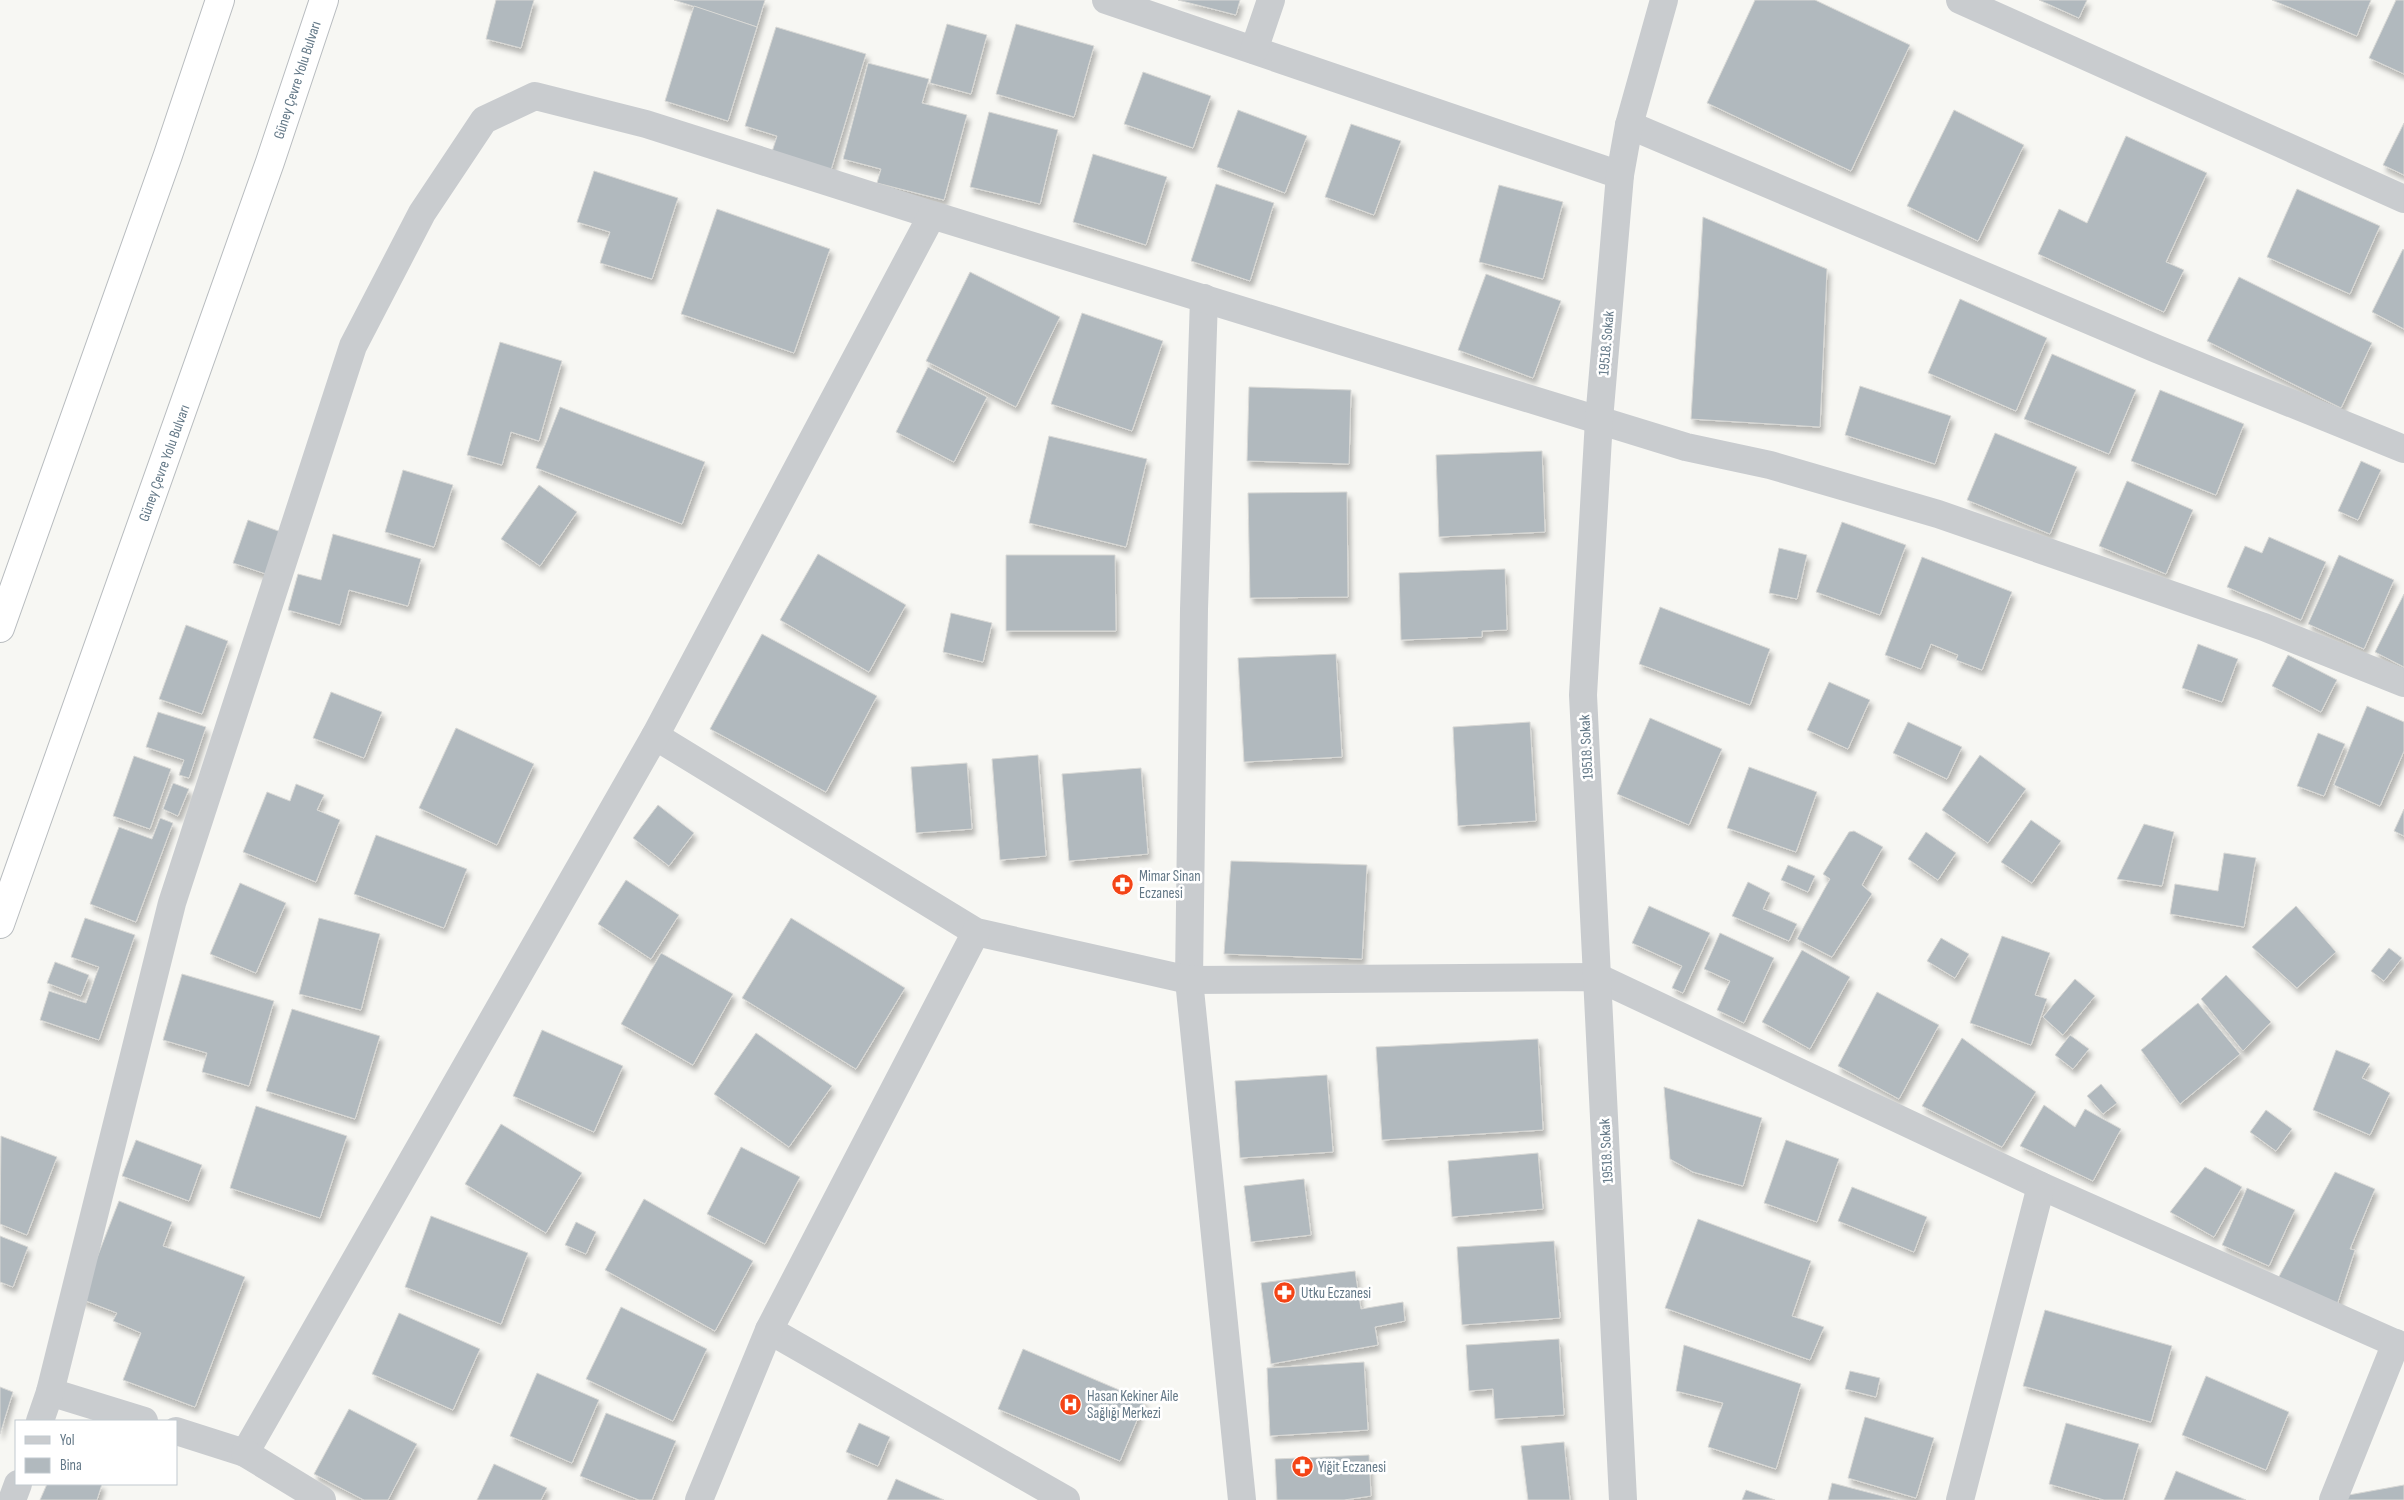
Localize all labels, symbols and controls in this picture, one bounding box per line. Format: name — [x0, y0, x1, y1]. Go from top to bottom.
street label: Güney Çevre Yolu Bulvarı — [269, 19, 326, 142]
street label: 19518. Sokak — [1594, 310, 1619, 376]
street label: Güney Çevre Yolu Bulvarı — [135, 402, 194, 524]
street label: 19518. Sokak — [1575, 714, 1598, 780]
place label: Mimar Sinan Eczanesi — [1139, 867, 1201, 903]
pharmacy icon: Mimar Sinan Eczanesi — [1111, 873, 1135, 897]
street label: 19518. Sokak — [1595, 1118, 1618, 1184]
pharmacy icon: Utku Eczanesi — [1273, 1281, 1297, 1305]
place label: Utku Eczanesi — [1301, 1284, 1371, 1303]
place label: Hasan Kekiner Aile Sağlığı Merkezi — [1087, 1387, 1179, 1423]
hospital icon: Hasan Kekiner Aile Sağlığı Merkezi — [1059, 1393, 1083, 1417]
legend — [15, 1420, 178, 1485]
text: Yol — [60, 1431, 75, 1450]
pharmacy icon: Yiğit Eczanesi — [1290, 1455, 1314, 1479]
text: Bina — [60, 1456, 82, 1475]
place label: Yiğit Eczanesi — [1318, 1458, 1386, 1477]

